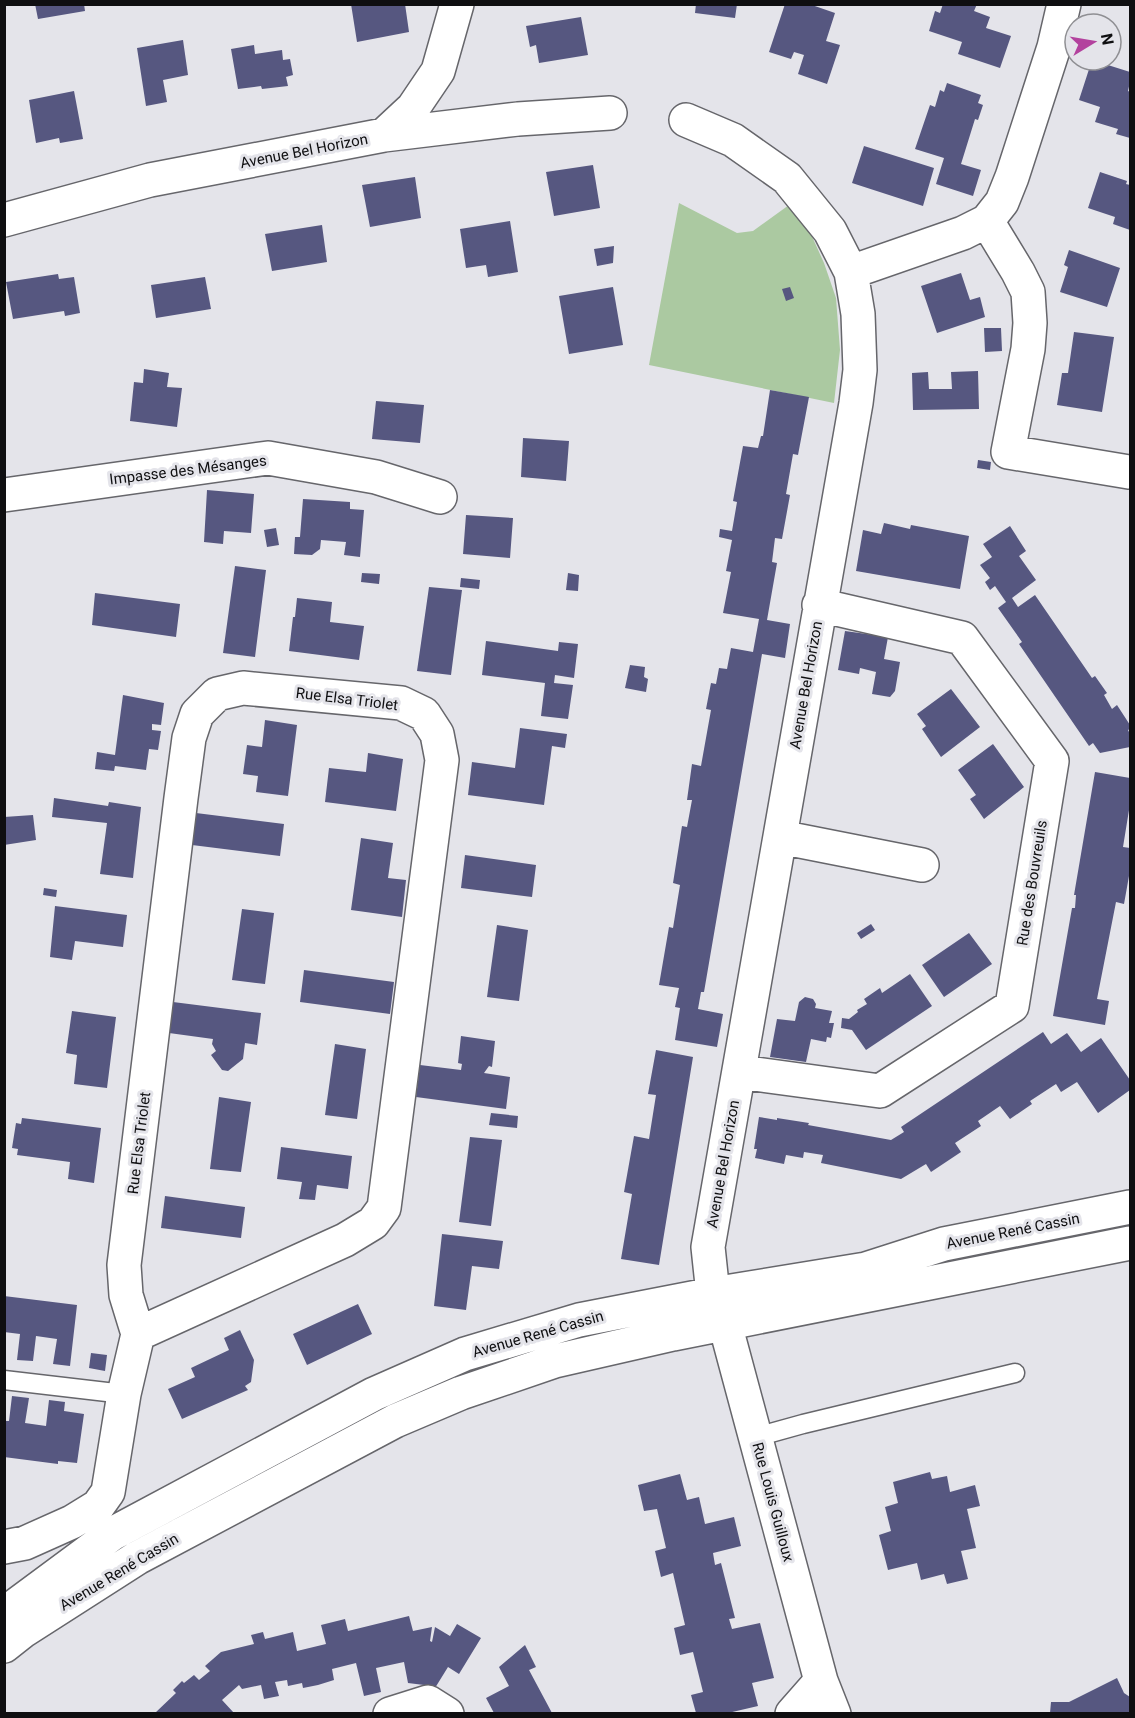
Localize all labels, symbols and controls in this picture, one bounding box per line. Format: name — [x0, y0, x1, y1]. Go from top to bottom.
north arrow — [1063, 12, 1123, 72]
text: N — [1097, 32, 1118, 47]
street label: Avenue Bel Horizon — [239, 130, 369, 172]
street label: Impasse des Mésanges — [108, 451, 268, 489]
street label: Avenue Bel Horizon — [786, 620, 826, 750]
street label: Rue Elsa Triolet — [295, 684, 399, 714]
street label: Rue des Bouvreuils — [1013, 819, 1051, 947]
street label: Rue Elsa Triolet — [124, 1091, 154, 1195]
street label: Avenue Bel Horizon — [703, 1099, 743, 1229]
street label: Avenue René Cassin — [945, 1209, 1081, 1253]
street label: Avenue René Cassin — [471, 1307, 605, 1361]
street label: Rue Louis Guilloux — [748, 1440, 798, 1564]
street label: Avenue René Cassin — [56, 1529, 182, 1615]

